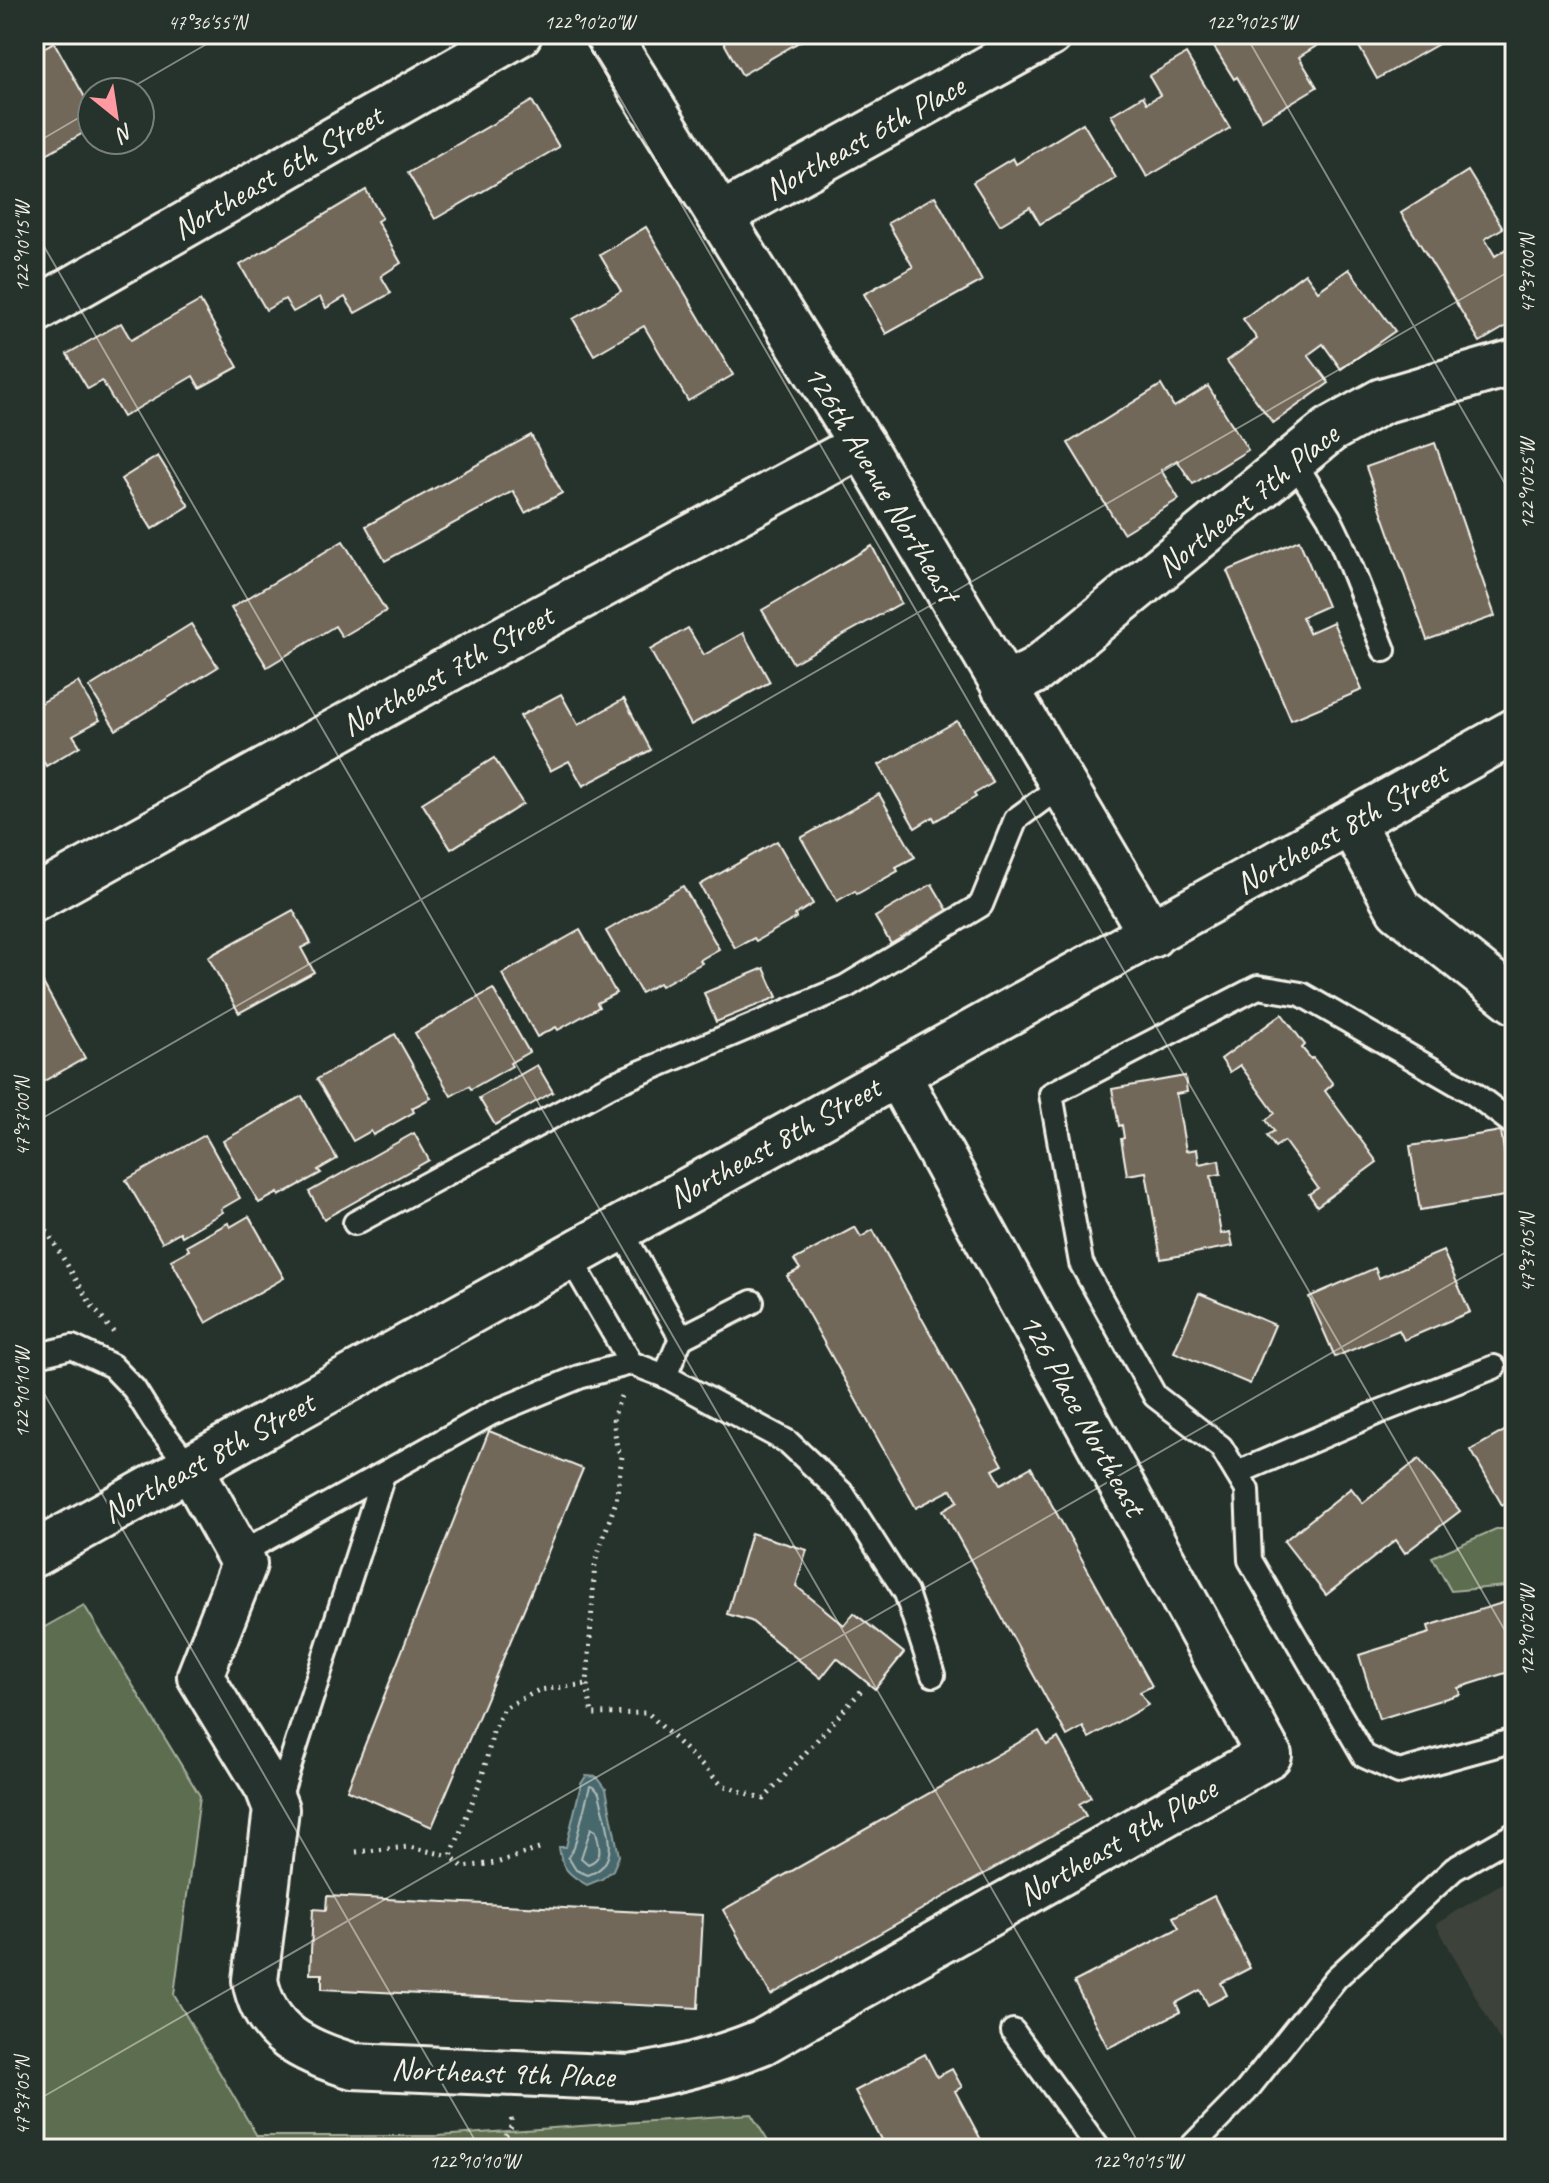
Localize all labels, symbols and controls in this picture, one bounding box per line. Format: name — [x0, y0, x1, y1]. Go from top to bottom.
text: 47°36'55"N — [168, 10, 249, 35]
text: 122°10'20"W — [544, 10, 638, 35]
text: 122°10'25"W — [1206, 10, 1300, 35]
street label: Northeast 6th Place — [757, 64, 974, 209]
north arrow — [76, 76, 156, 156]
street label: Northeast 6th Street — [165, 94, 393, 249]
text: N — [110, 117, 138, 150]
text: 122°10'15"W — [10, 198, 35, 292]
text: 47°37'00"N — [1515, 232, 1540, 313]
street label: 126th Avenue Northeast — [794, 357, 971, 613]
street label: Northeast 7th Place — [1148, 413, 1349, 587]
text: 122°10'25"W — [1515, 435, 1540, 529]
street label: Northeast 7th Street — [334, 594, 563, 746]
street label: Northeast 8th Street — [1228, 752, 1457, 904]
street label: Northeast 8th Street — [661, 1066, 890, 1218]
text: 47°37'00"N — [10, 1075, 35, 1156]
text: 47°37'05"N — [1515, 1211, 1540, 1292]
street label: 126 Place Northeast — [1010, 1306, 1157, 1526]
text: 122°10'10"W — [10, 1344, 35, 1438]
street label: Northeast 8th Street — [95, 1381, 324, 1533]
text: 122°10'20"W — [1515, 1582, 1540, 1676]
street label: Northeast 9th Place — [1010, 1767, 1226, 1915]
street label: Northeast 9th Place — [391, 2048, 618, 2097]
text: 47°37'05"N — [10, 2054, 35, 2135]
text: 122°10'10"W — [429, 2149, 523, 2174]
text: 122°10'15"W — [1092, 2149, 1186, 2174]

